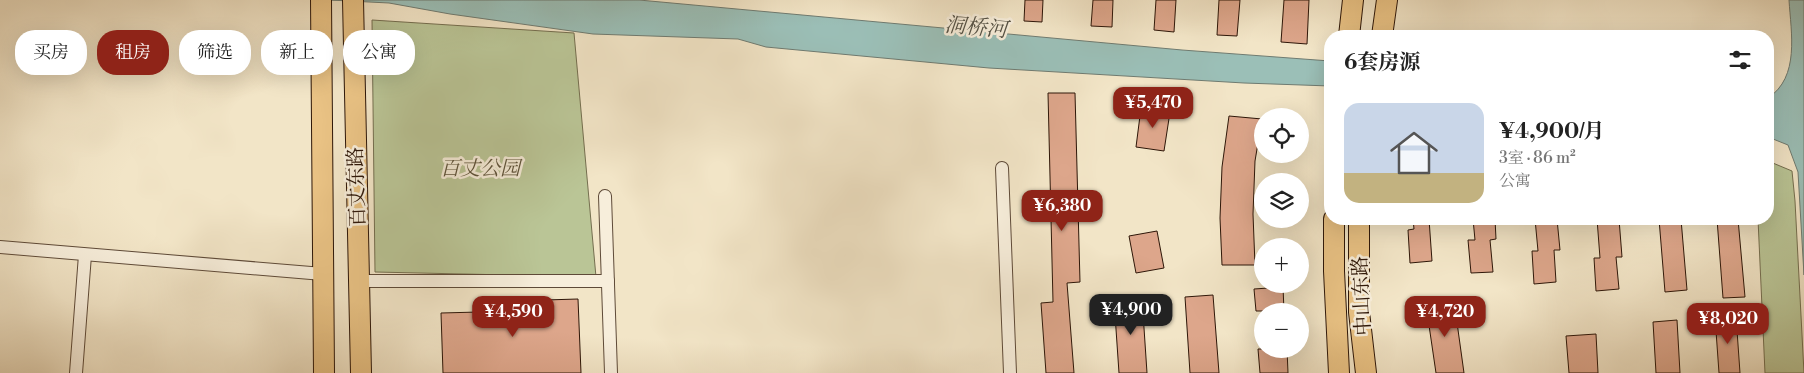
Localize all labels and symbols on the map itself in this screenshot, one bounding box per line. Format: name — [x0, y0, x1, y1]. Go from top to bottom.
water label: 洞桥河 — [943, 12, 1012, 44]
pin: ¥5,470 — [1112, 86, 1194, 129]
street label: 百丈东路 — [344, 147, 371, 227]
park label: 百丈公园 — [440, 157, 523, 182]
pin: ¥6,380 — [1021, 190, 1103, 232]
street label: 中山东路 — [1348, 255, 1377, 337]
pin: ¥4,900 — [1090, 294, 1172, 336]
pin: ¥4,590 — [472, 296, 554, 338]
pin: ¥4,720 — [1404, 296, 1486, 338]
pin: ¥8,020 — [1687, 302, 1769, 345]

